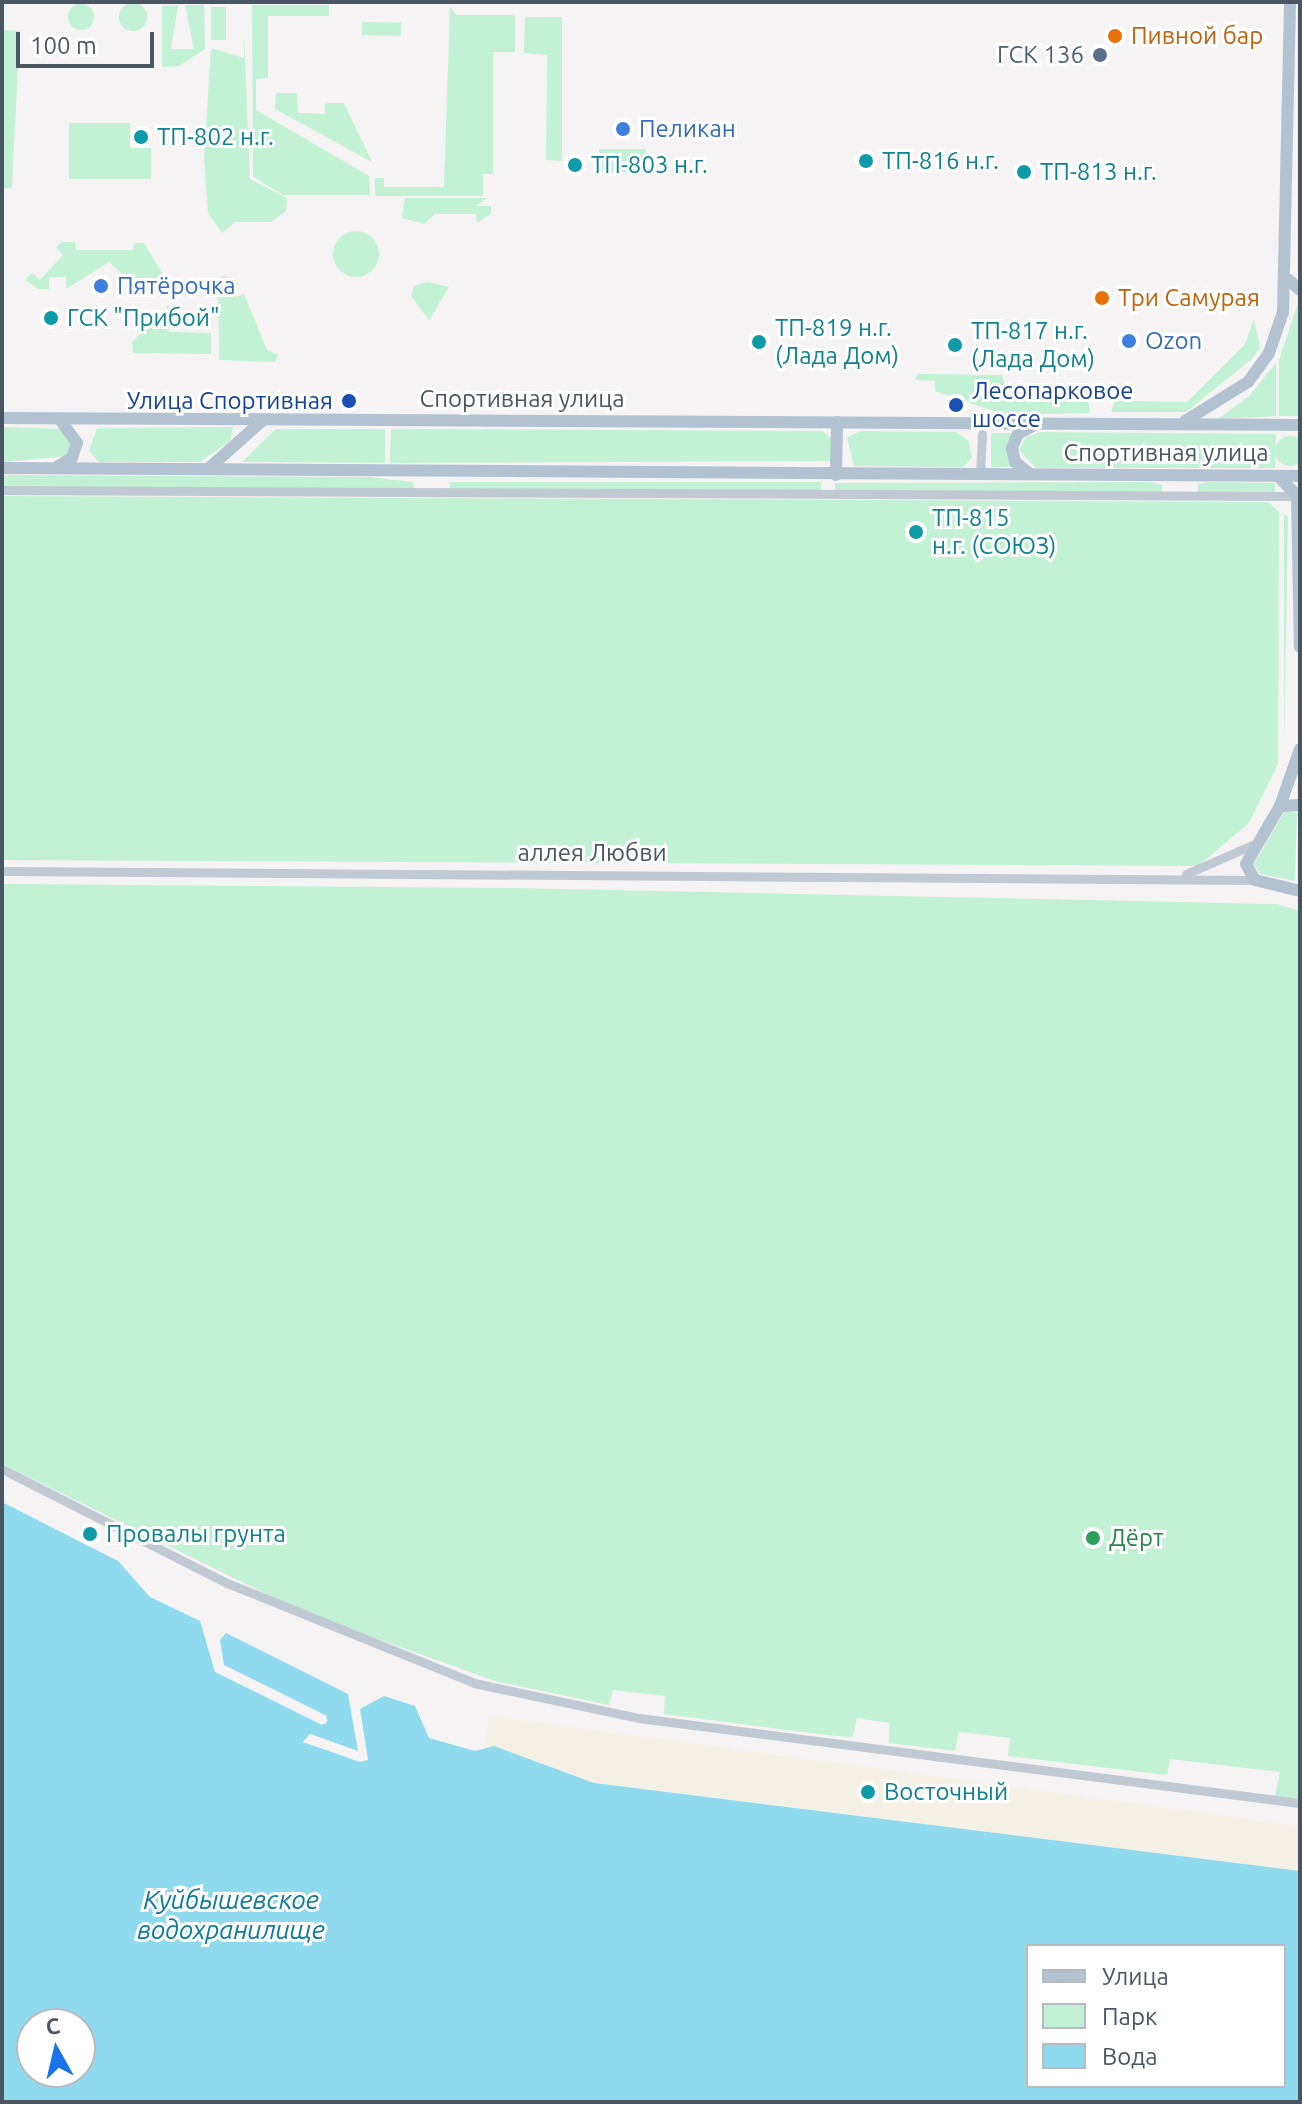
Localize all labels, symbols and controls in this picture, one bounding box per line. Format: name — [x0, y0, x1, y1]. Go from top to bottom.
scale bar — [20, 16, 158, 66]
place label: Пивной бар — [1131, 22, 1263, 50]
marker: Пивной бар — [1106, 27, 1124, 45]
text: 100 m — [30, 32, 97, 59]
place label: ГСК 136 — [997, 41, 1084, 69]
marker: ГСК 136 — [1091, 46, 1109, 64]
place label: Пеликан — [639, 115, 736, 143]
marker: Пеликан — [614, 120, 632, 138]
place label: ТП-802 н.г. — [157, 123, 274, 151]
marker: ТП-802 н.г. — [132, 128, 150, 146]
place label: ТП-816 н.г. — [882, 147, 999, 175]
place label: ТП-803 н.г. — [591, 151, 708, 179]
marker: ТП-816 н.г. — [857, 152, 875, 170]
marker: ТП-803 н.г. — [566, 156, 584, 174]
place label: ТП-813 н.г. — [1040, 158, 1157, 186]
marker: ТП-813 н.г. — [1015, 163, 1033, 181]
place label: Пятёрочка — [117, 272, 236, 300]
marker: Пятёрочка — [92, 277, 110, 295]
place label: Три Самурая — [1118, 284, 1260, 312]
marker: Три Самурая — [1093, 289, 1111, 307]
place label: ГСК "Прибой" — [67, 304, 220, 332]
marker: ГСК "Прибой" — [42, 309, 60, 327]
place label: ТП-819 н.г. (Лада Дом) — [775, 314, 899, 370]
place label: ТП-817 н.г. (Лада Дом) — [971, 317, 1095, 373]
place label: Ozon — [1145, 327, 1202, 355]
marker: Ozon — [1120, 332, 1138, 350]
marker: ТП-819 н.г. (Лада Дом) — [750, 333, 768, 351]
marker: ТП-817 н.г. (Лада Дом) — [946, 336, 964, 354]
place label: Лесопарковое шоссе — [972, 377, 1134, 433]
street label: Спортивная улица — [419, 385, 625, 413]
place label: Улица Спортивная — [127, 387, 333, 415]
marker: Улица Спортивная — [340, 392, 358, 410]
marker: Лесопарковое шоссе — [947, 396, 965, 414]
street label: Спортивная улица — [1063, 439, 1269, 467]
place label: ТП-815 н.г. (СОЮЗ) — [932, 504, 1056, 560]
marker: ТП-815 н.г. (СОЮЗ) — [907, 523, 925, 541]
street label: аллея Любви — [517, 839, 667, 867]
place label: Провалы грунта — [106, 1520, 286, 1548]
place label: Дёрт — [1109, 1524, 1164, 1552]
marker: Провалы грунта — [81, 1525, 99, 1543]
marker: Дёрт — [1084, 1529, 1102, 1547]
place label: Восточный — [884, 1778, 1008, 1806]
marker: Восточный — [859, 1783, 877, 1801]
water label: Куйбышевское водохранилище — [137, 1884, 325, 1946]
legend — [1026, 1944, 1286, 2088]
text: Улица — [1102, 1963, 1169, 1990]
text: Парк — [1102, 2003, 1157, 2030]
north arrow — [16, 2008, 96, 2088]
text: С — [44, 2012, 62, 2039]
text: Вода — [1102, 2043, 1158, 2070]

